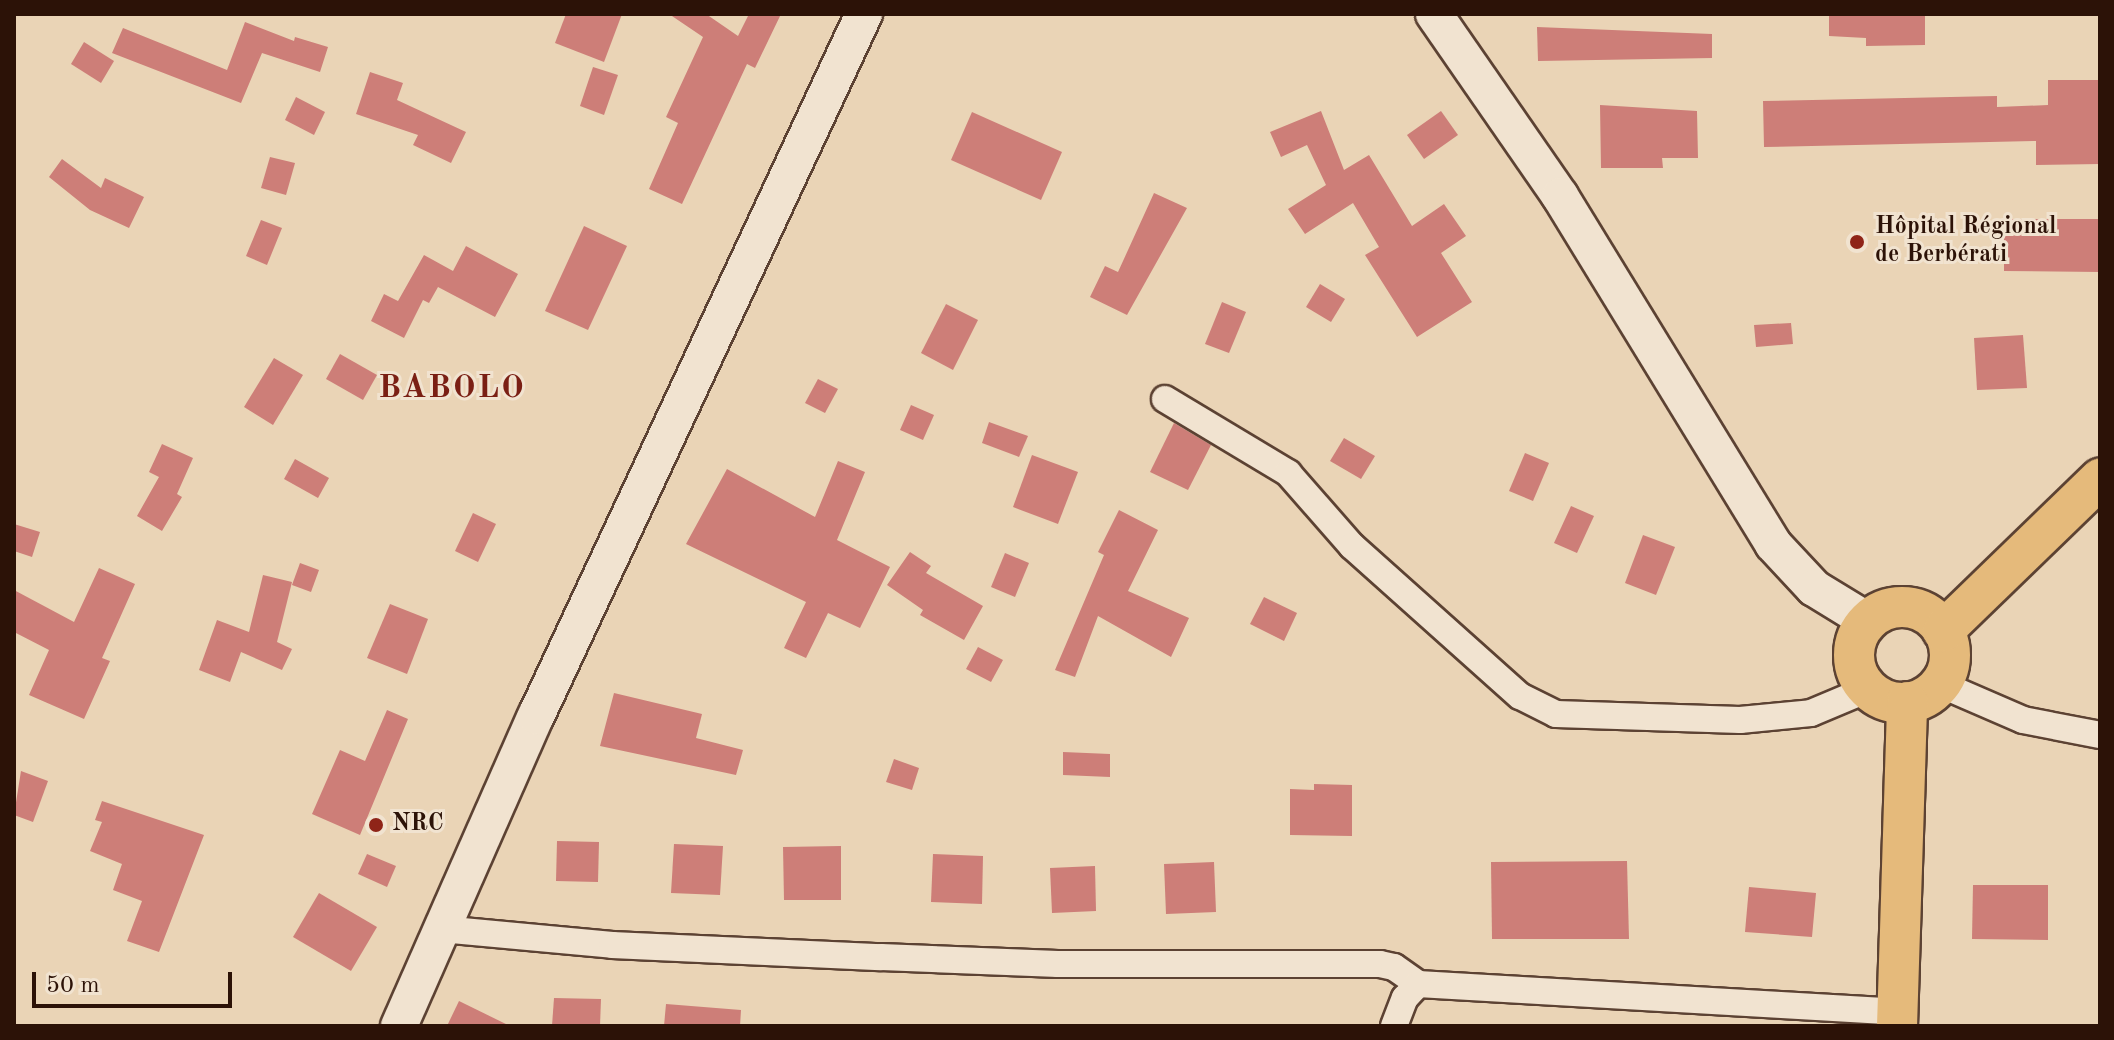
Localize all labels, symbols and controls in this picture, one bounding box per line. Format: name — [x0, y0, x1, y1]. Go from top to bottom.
place label: Hôpital Régional de Berbérati — [1875, 214, 2056, 270]
marker: Hôpital Régional de Berbérati — [1846, 231, 1868, 253]
district label: BABOLO — [378, 370, 526, 408]
place label: NRC — [392, 811, 444, 839]
marker: NRC — [367, 816, 385, 834]
scale bar — [36, 956, 236, 1006]
text: 50 m — [46, 974, 100, 998]

